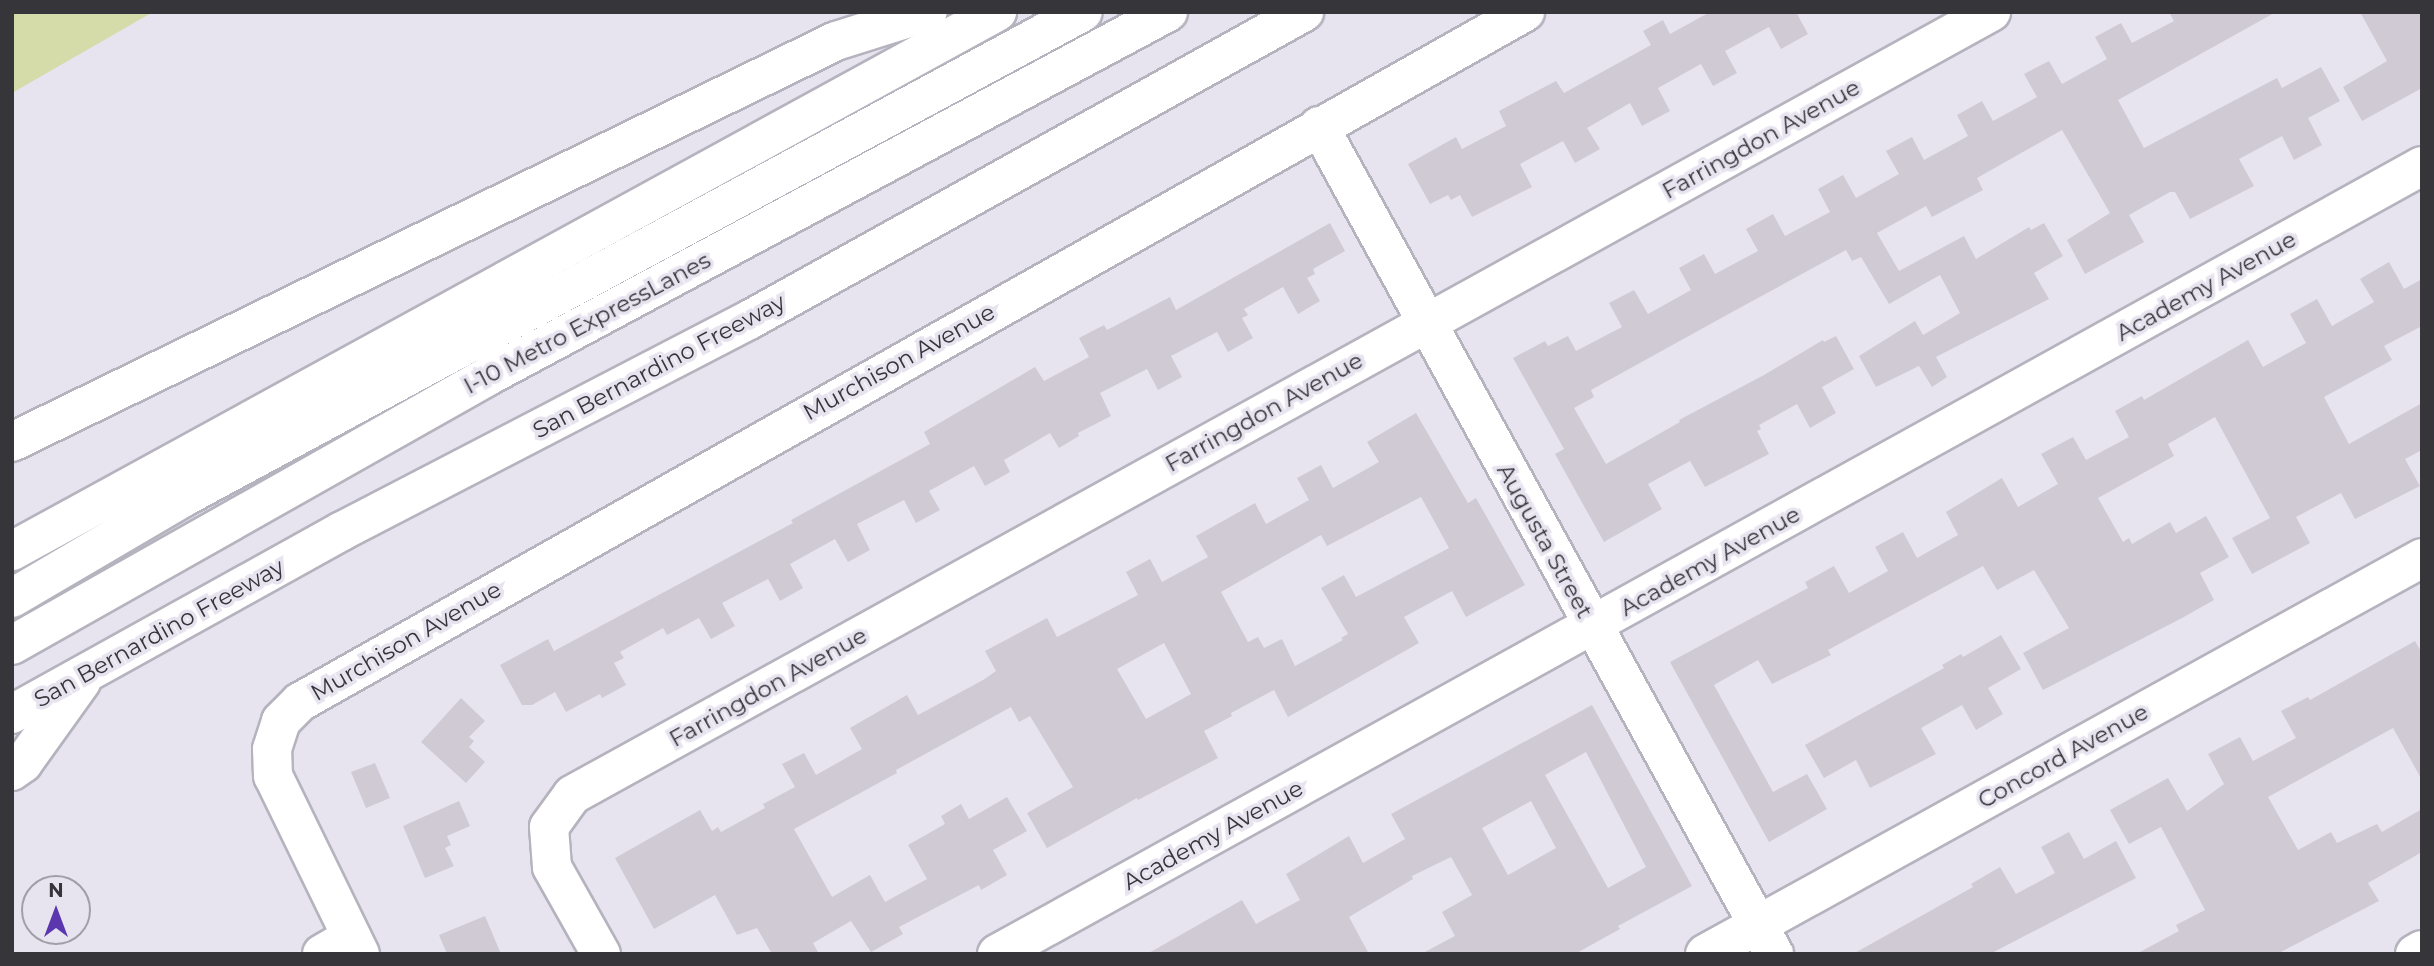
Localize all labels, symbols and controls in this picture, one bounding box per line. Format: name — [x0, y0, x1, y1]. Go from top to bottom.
street label: Farringdon Avenue — [1657, 73, 1865, 205]
street label: Academy Avenue — [2111, 225, 2301, 347]
street label: I-10 Metro ExpressLanes — [459, 246, 715, 400]
street label: San Bernardino Freeway — [528, 288, 790, 444]
street label: Murchison Avenue — [798, 298, 1000, 426]
street label: Farringdon Avenue — [1160, 346, 1368, 478]
street label: Augusta Street — [1491, 459, 1599, 623]
street label: Academy Avenue — [1615, 500, 1805, 622]
street label: San Bernardino Freeway — [29, 553, 289, 713]
street label: Murchison Avenue — [306, 575, 506, 707]
street label: Farringdon Avenue — [664, 621, 872, 753]
street label: Concord Avenue — [1973, 698, 2153, 814]
street label: Academy Avenue — [1118, 774, 1308, 896]
north arrow — [21, 875, 91, 945]
text: N — [48, 879, 64, 902]

